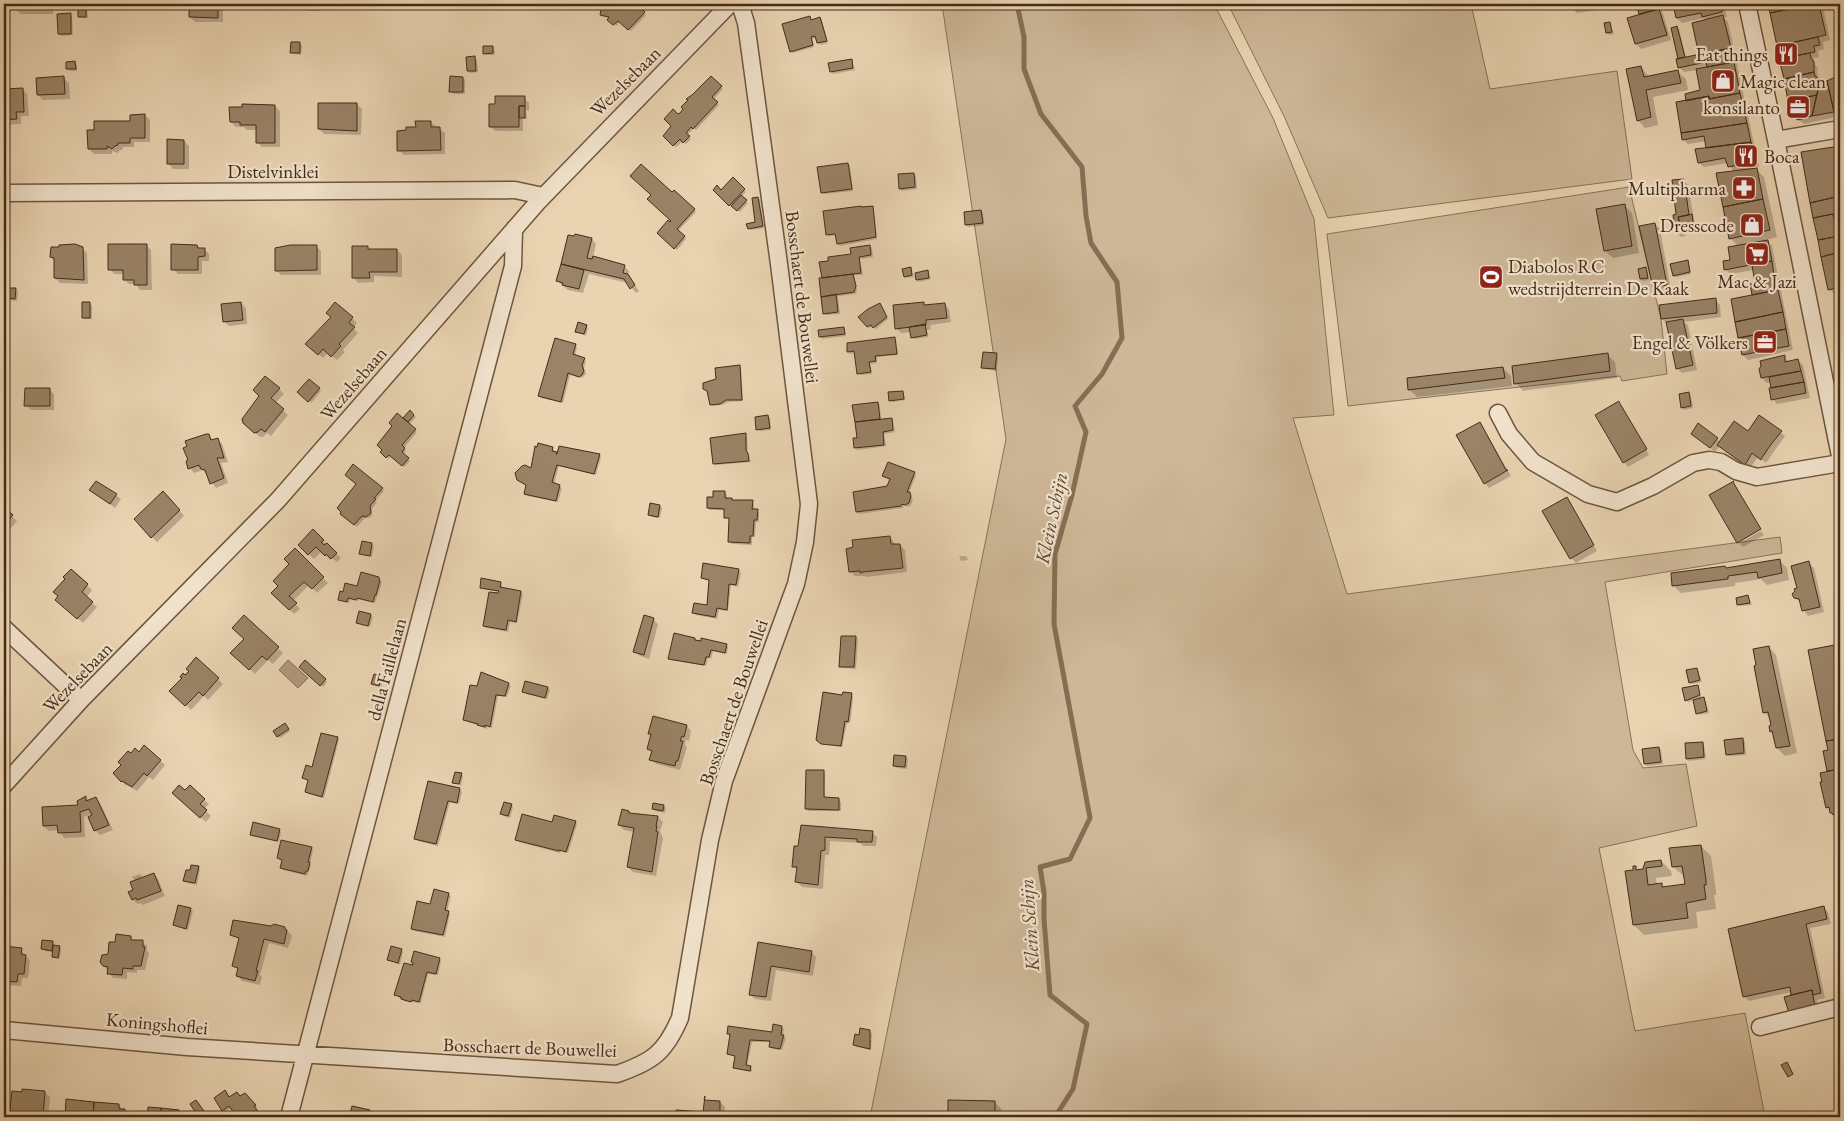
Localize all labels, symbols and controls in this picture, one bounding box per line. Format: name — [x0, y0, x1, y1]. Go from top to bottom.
street label: Wezelsebaan — [585, 41, 666, 122]
restaurant icon: Eat things — [1773, 41, 1799, 67]
place label: Eat things — [1696, 42, 1768, 67]
shop icon: Magic clean — [1710, 68, 1736, 94]
place label: Magic clean — [1740, 69, 1826, 94]
office icon: konsilanto — [1785, 94, 1811, 120]
place label: konsilanto — [1703, 95, 1780, 120]
restaurant icon: Boca — [1733, 143, 1759, 169]
place label: Boca — [1764, 144, 1800, 169]
street label: Distelvinklei — [227, 159, 319, 184]
pharmacy icon: Multipharma — [1731, 175, 1757, 201]
place label: Multipharma — [1628, 176, 1726, 201]
street label: Bosschaert de Bouwellei — [779, 209, 826, 385]
shop icon: Dresscode — [1739, 212, 1765, 238]
place label: Dresscode — [1660, 213, 1734, 238]
supermarket icon: Mac & Jazi — [1744, 241, 1770, 267]
place label: Diabolos RC wedstrijdterrein De Kaak — [1508, 254, 1690, 301]
sports icon: Diabolos RC wedstrijdterrein De Kaak — [1478, 264, 1504, 290]
place label: Mac & Jazi — [1717, 269, 1797, 294]
office icon: Engel & Völkers — [1752, 329, 1778, 355]
place label: Engel & Völkers — [1632, 330, 1748, 355]
street label: Wezelsebaan — [314, 341, 392, 426]
water label: Klein Schijn — [1028, 470, 1073, 567]
street label: della Faillelaan — [361, 615, 412, 723]
street label: Bosschaert de Bouwellei — [693, 616, 774, 788]
street label: Wezelsebaan — [37, 636, 118, 718]
water label: Klein Schijn — [1013, 878, 1045, 973]
street label: Koningshoflei — [105, 1007, 209, 1040]
street label: Bosschaert de Bouwellei — [443, 1032, 618, 1063]

